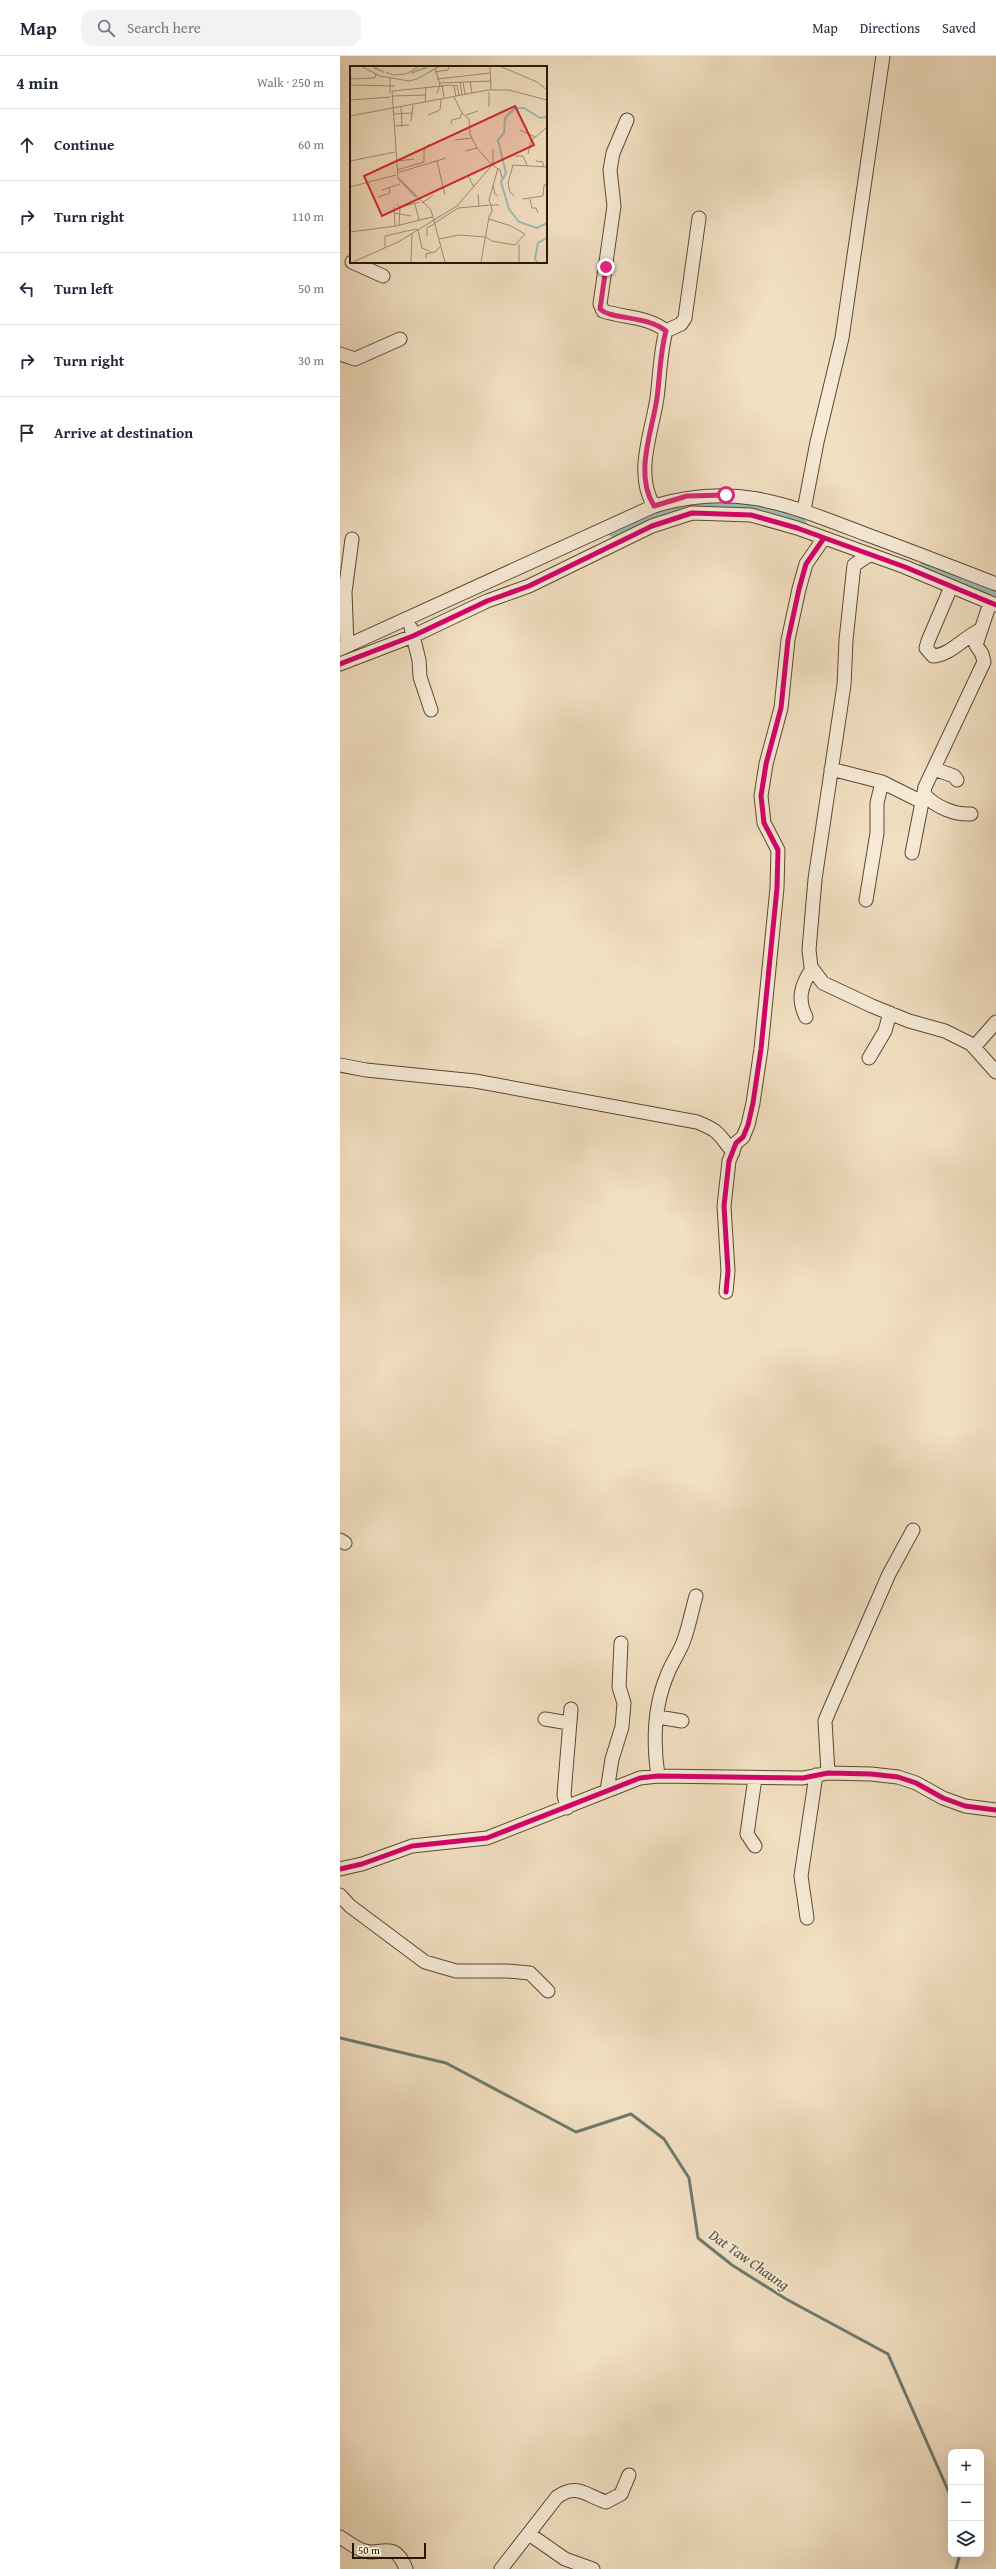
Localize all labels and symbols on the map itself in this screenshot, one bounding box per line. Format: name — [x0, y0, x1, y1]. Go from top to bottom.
inset map — [350, 66, 547, 263]
route end — [597, 258, 615, 276]
route start — [717, 486, 735, 504]
water label: Dat Taw Chaung — [704, 2224, 794, 2295]
scale bar — [352, 2541, 426, 2560]

